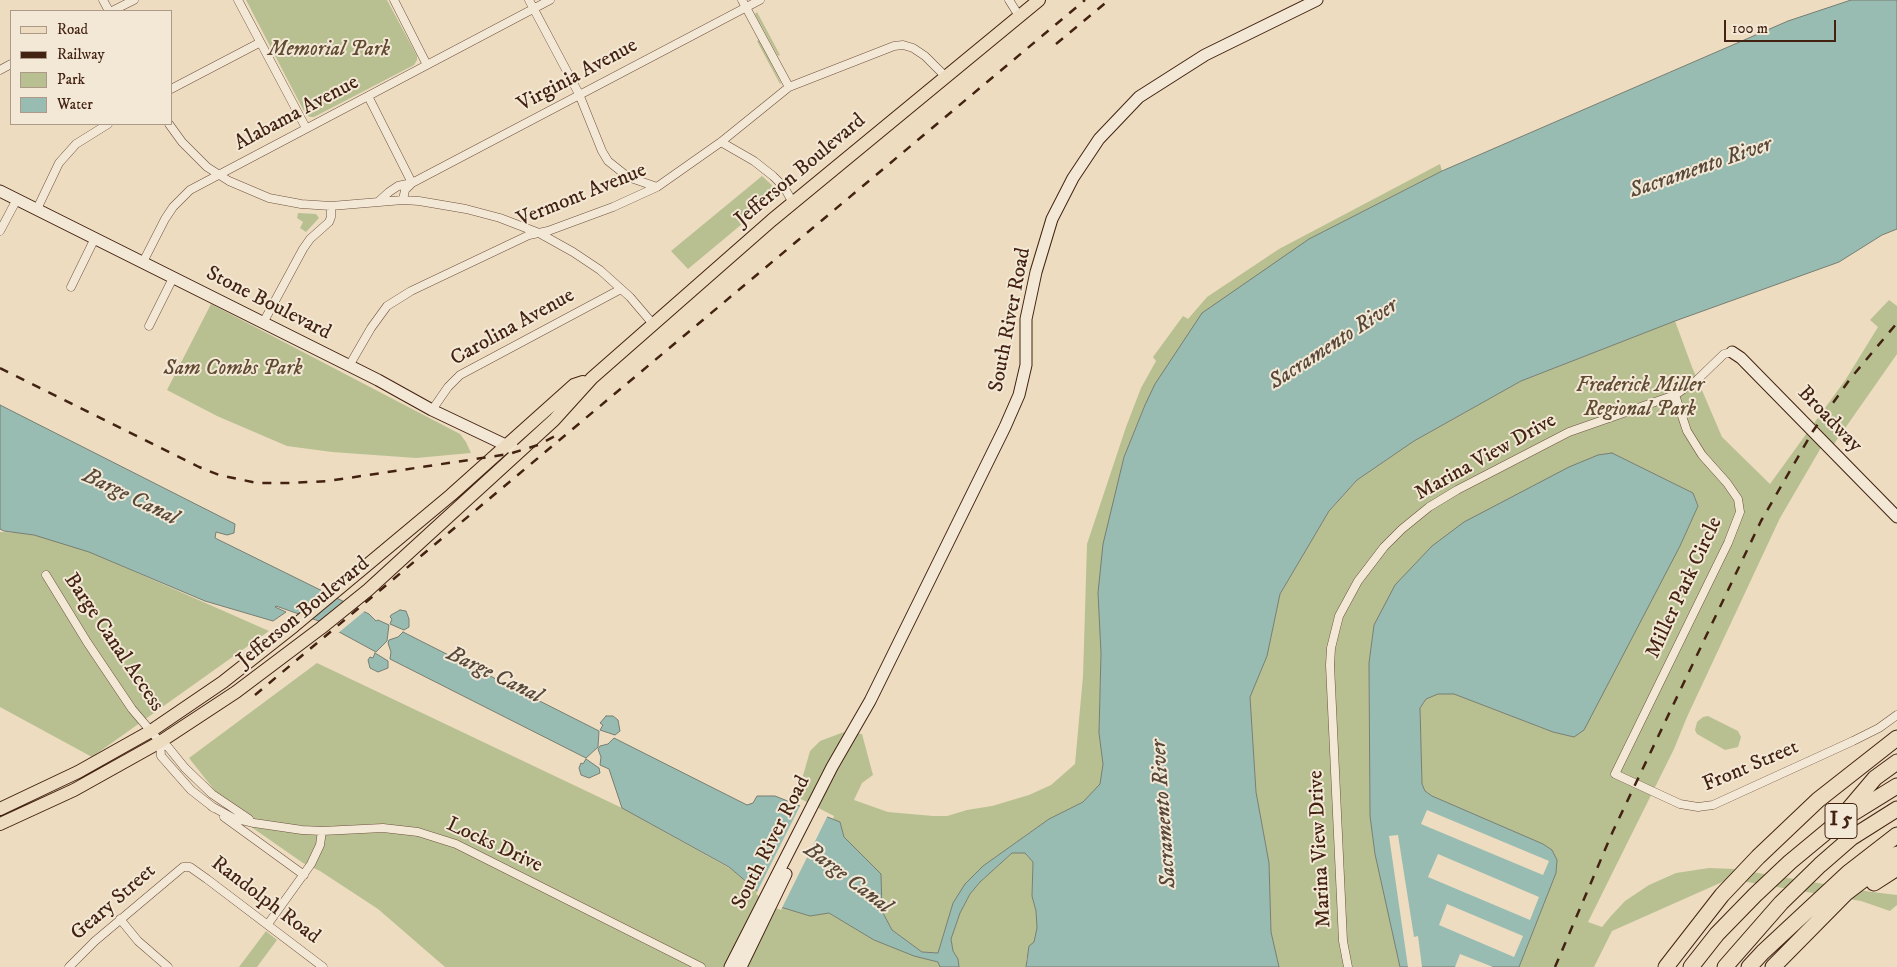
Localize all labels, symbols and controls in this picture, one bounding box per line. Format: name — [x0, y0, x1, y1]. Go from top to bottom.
legend — [10, 10, 172, 125]
scale bar — [1727, 10, 1840, 42]
text: 100 m — [1732, 19, 1768, 38]
text: Road — [57, 20, 88, 39]
street label: Virginia Avenue — [514, 34, 642, 118]
park label: Memorial Park — [268, 38, 390, 64]
text: Railway — [57, 45, 105, 64]
text: Park — [57, 70, 85, 89]
street label: Alabama Avenue — [231, 71, 363, 157]
text: Water — [57, 95, 93, 114]
street label: Jefferson Boulevard — [731, 109, 871, 233]
water label: Sacramento River — [1626, 132, 1776, 206]
street label: Vermont Avenue — [514, 159, 650, 233]
street label: South River Road — [985, 246, 1037, 394]
street label: Stone Boulevard — [201, 262, 335, 346]
street label: Carolina Avenue — [447, 284, 579, 372]
water label: Sacramento River — [1264, 293, 1404, 397]
park label: Sam Combs Park — [164, 357, 302, 383]
park label: Frederick Miller Regional Park — [1576, 374, 1704, 424]
street label: Broadway — [1791, 382, 1867, 458]
street label: Marina View Drive — [1411, 409, 1561, 507]
water label: Barge Canal — [78, 464, 182, 532]
street label: Miller Park Circle — [1641, 513, 1729, 663]
street label: Jefferson Boulevard — [233, 552, 375, 674]
street label: Barge Canal Access — [57, 569, 169, 717]
water label: Barge Canal — [442, 642, 546, 710]
street label: Front Street — [1699, 736, 1803, 798]
water label: Sacramento River — [1147, 739, 1183, 889]
street label: Marina View Drive — [1304, 770, 1338, 928]
street label: South River Road — [727, 772, 817, 914]
road number: I 5 — [1825, 804, 1857, 838]
street label: Locks Drive — [442, 813, 546, 879]
water label: Barge Canal — [798, 837, 896, 921]
street label: Randolph Road — [205, 852, 325, 950]
street label: Geary Street — [66, 859, 162, 947]

